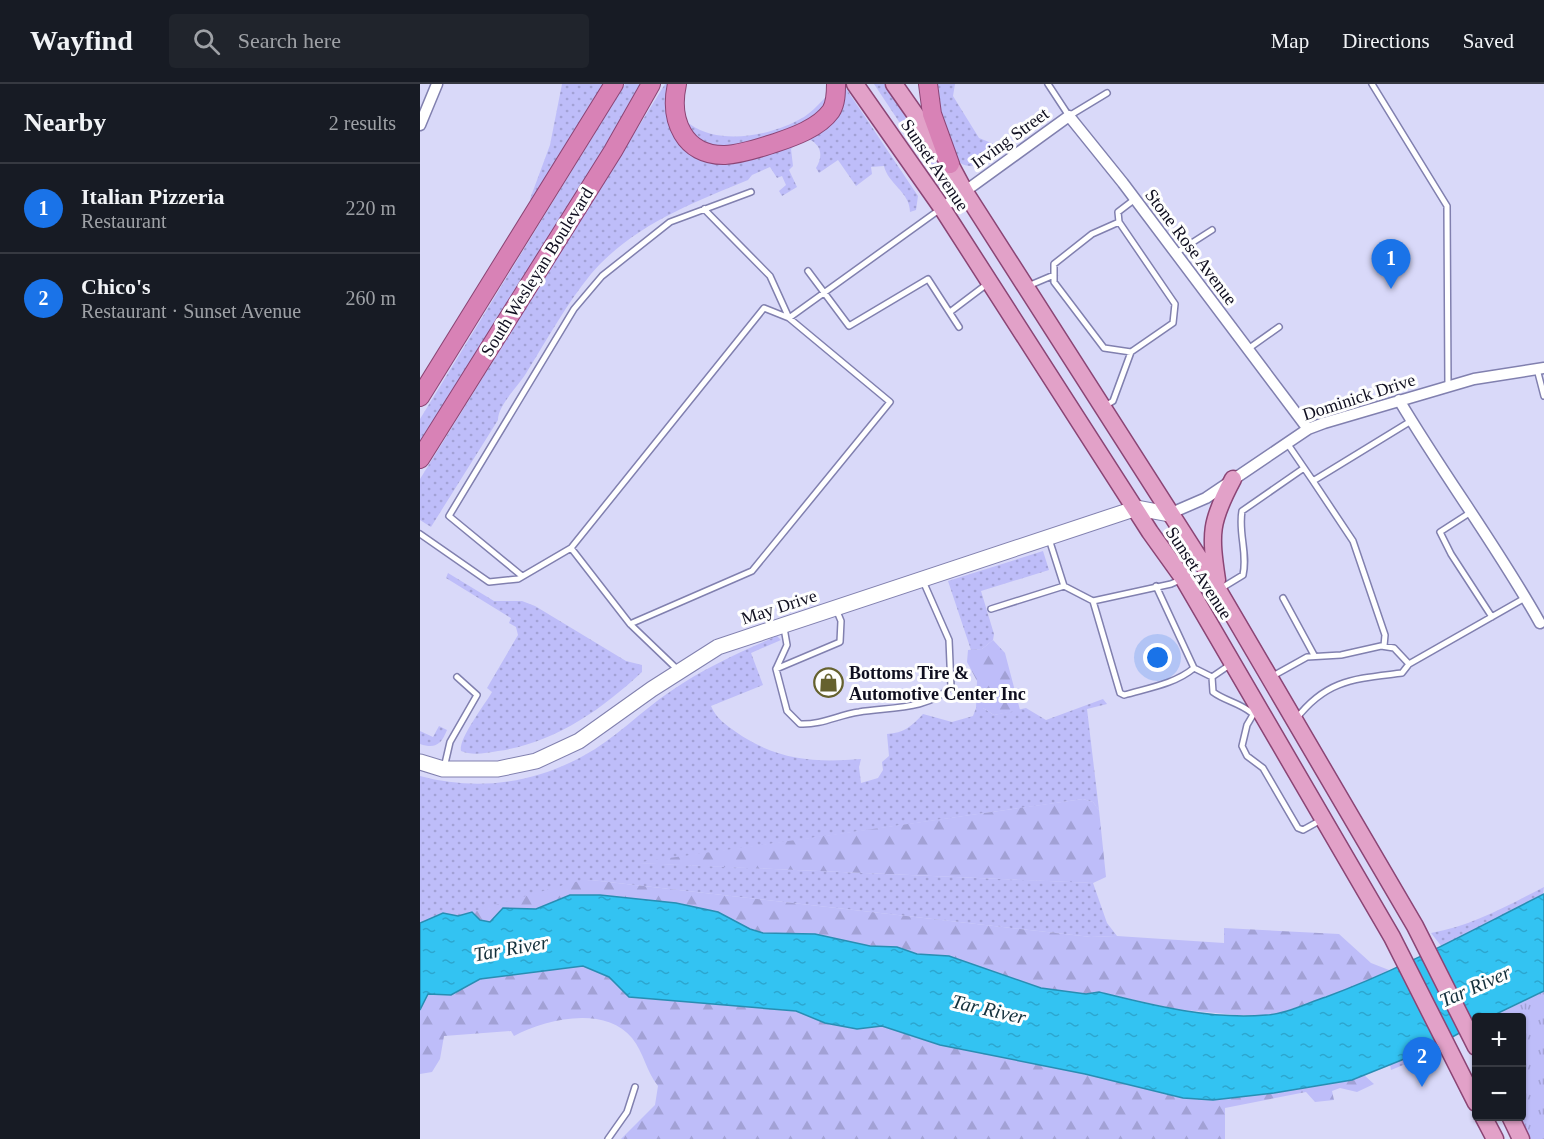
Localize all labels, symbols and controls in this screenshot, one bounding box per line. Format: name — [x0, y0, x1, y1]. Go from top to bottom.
search box — [169, 14, 589, 68]
text: Wayfind — [30, 25, 133, 56]
icon: search — [190, 25, 223, 58]
text: Search here — [238, 28, 341, 53]
text: Map — [1271, 29, 1309, 53]
text: Directions — [1342, 29, 1430, 53]
text: Saved — [1463, 29, 1514, 53]
street label: Irving Street — [968, 103, 1052, 173]
text: Nearby — [24, 108, 106, 137]
text: 2 results — [329, 112, 396, 134]
street label: Sunset Avenue — [897, 115, 973, 215]
text: Italian Pizzeria — [81, 184, 225, 209]
street label: South Wesleyan Boulevard — [477, 184, 597, 360]
street label: Stone Rose Avenue — [1141, 185, 1241, 309]
text: 1 — [39, 197, 49, 219]
text: 220 m — [345, 197, 396, 219]
text: Restaurant — [81, 210, 167, 232]
pin: 1 — [1372, 240, 1410, 289]
text: Chico's — [81, 274, 151, 299]
text: 2 — [39, 287, 49, 309]
text: 260 m — [345, 287, 396, 309]
text: Restaurant · Sunset Avenue — [81, 300, 301, 322]
street label: Dominick Drive — [1300, 369, 1418, 425]
street label: Sunset Avenue — [1162, 523, 1236, 623]
street label: May Drive — [739, 585, 819, 629]
your location — [1143, 643, 1172, 672]
place label: Bottoms Tire & Automotive Center Inc — [849, 663, 1026, 704]
shop icon: Bottoms Tire & Automotive Center Inc — [812, 667, 844, 699]
water label: Tar River — [472, 931, 550, 965]
water label: Tar River — [1436, 961, 1514, 1011]
water label: Tar River — [950, 990, 1028, 1028]
map controls — [1472, 1013, 1526, 1121]
button: + — [1472, 1013, 1526, 1067]
pin: 2 — [1402, 1038, 1442, 1087]
button: − — [1472, 1067, 1526, 1121]

